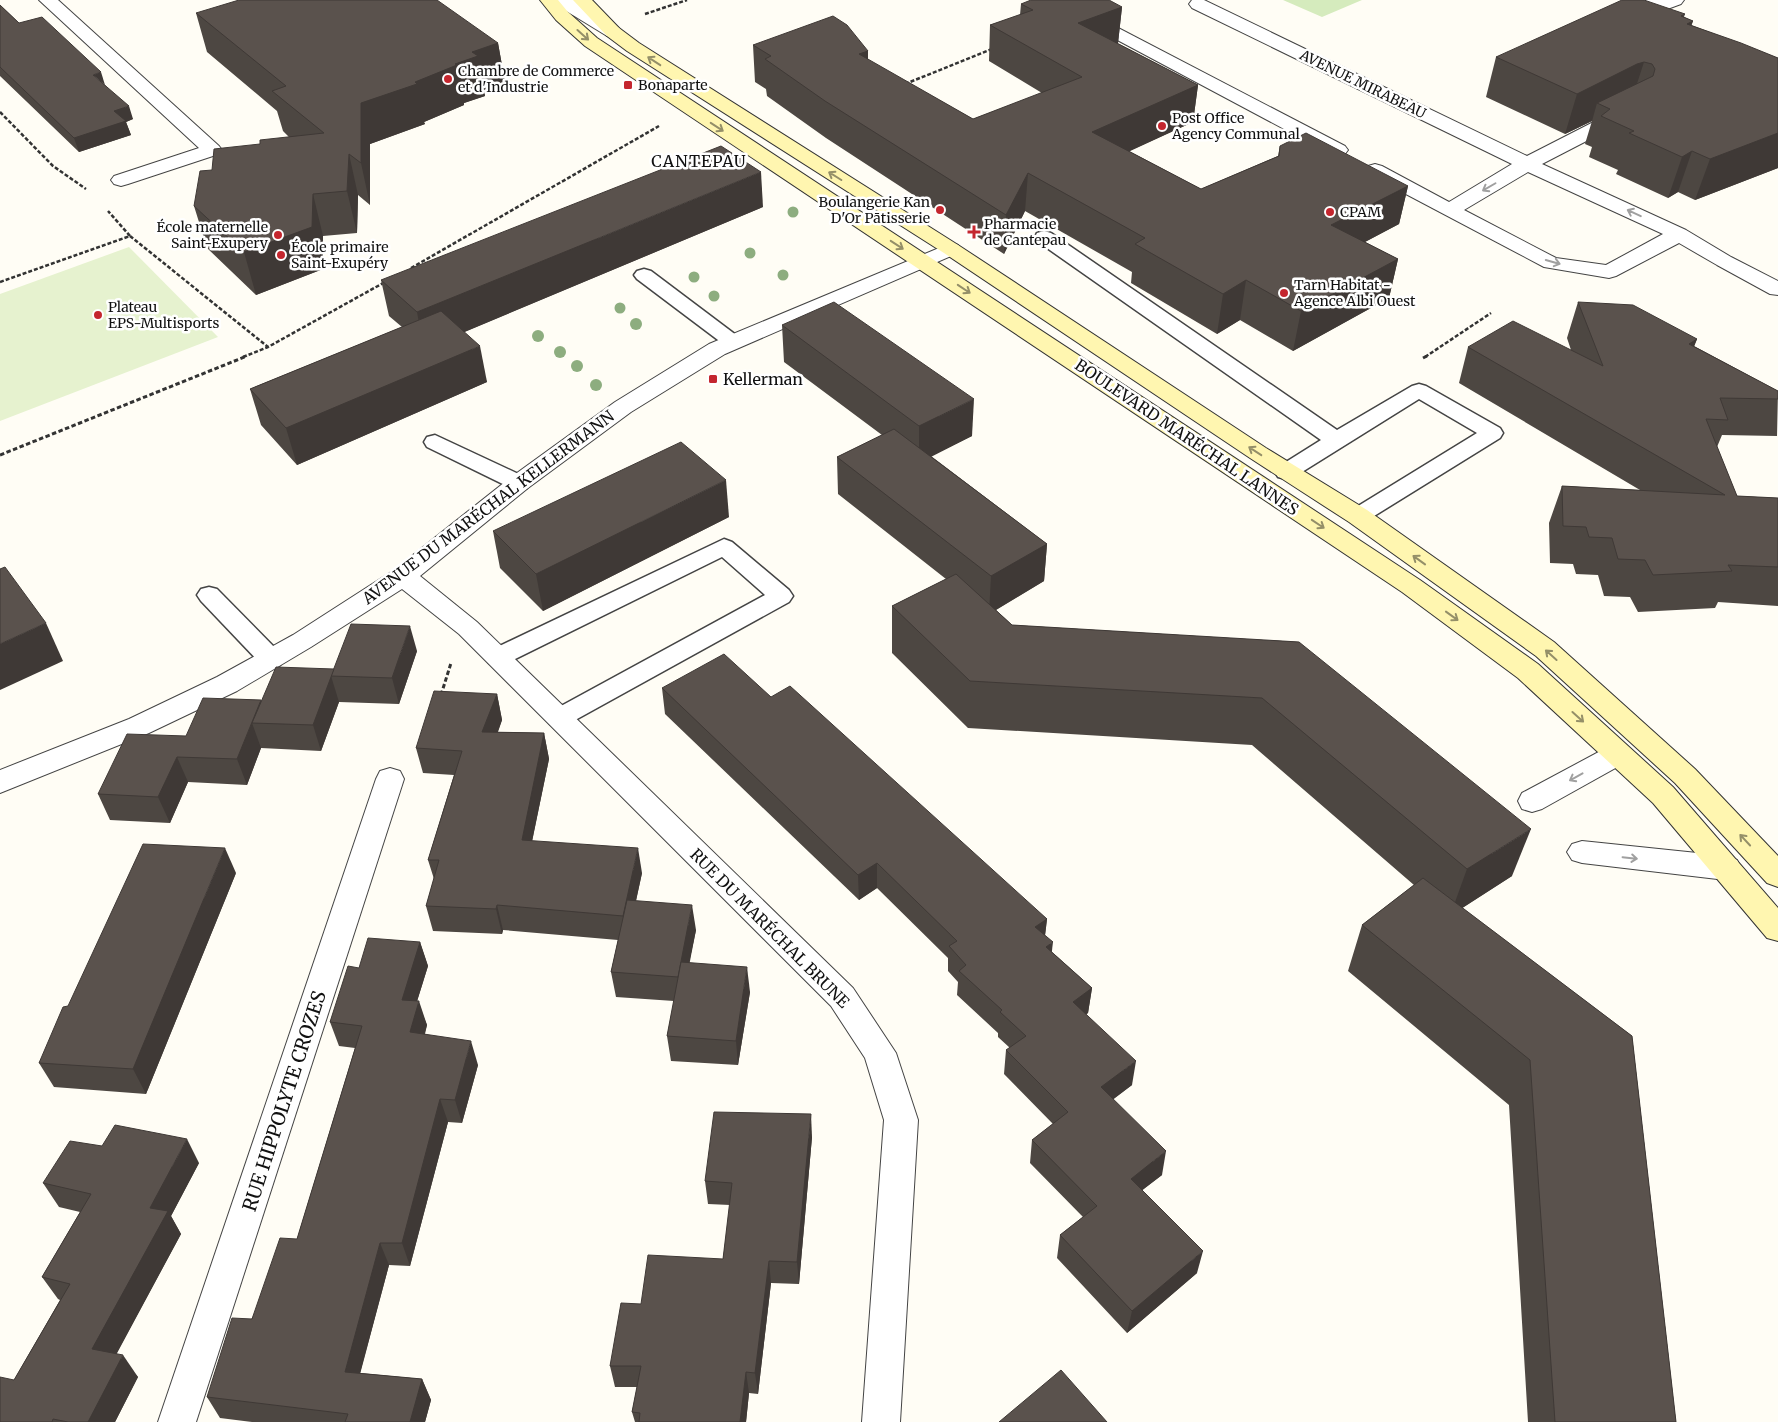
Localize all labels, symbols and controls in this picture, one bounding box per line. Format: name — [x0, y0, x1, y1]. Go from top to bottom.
one-way arrow — [576, 29, 589, 41]
street label: AVENUE MIRABEAU — [1296, 45, 1430, 123]
one-way arrow — [647, 55, 661, 66]
place label: Chambre de Commerce et d'Industrie — [458, 62, 614, 96]
marker: Chambre de Commerce et d'Industrie — [442, 73, 454, 85]
place label: Bonaparte — [638, 76, 708, 94]
marker: Bonaparte — [622, 79, 634, 91]
place label: Post Office Agency Communal — [1171, 109, 1300, 143]
marker: Post Office Agency Communal — [1156, 120, 1168, 132]
one-way arrow — [710, 122, 724, 132]
district label: CANTEPAU — [651, 151, 747, 171]
one-way arrow — [829, 171, 843, 181]
one-way arrow — [1482, 182, 1496, 192]
place label: Boulangerie Kan D'Or Pātisserie — [819, 193, 930, 227]
place label: CPAM — [1340, 203, 1381, 221]
marker: Boulangerie Kan D'Or Pātisserie — [934, 204, 946, 216]
marker: CPAM — [1324, 206, 1336, 218]
one-way arrow — [1627, 208, 1642, 218]
place label: Pharmacie de Cantepau — [984, 215, 1067, 249]
place label: École maternelle Saint-Exupery — [156, 218, 269, 252]
marker: Pharmacie de Cantepau — [968, 226, 980, 238]
marker: École maternelle Saint-Exupery — [272, 229, 284, 241]
place label: École primaire Saint-Exupéry — [291, 238, 389, 272]
one-way arrow — [889, 240, 903, 250]
marker: École primaire Saint-Exupéry — [275, 249, 287, 261]
one-way arrow — [1545, 258, 1561, 267]
place label: Tarn Habitat - Agence Albi Ouest — [1293, 276, 1416, 310]
one-way arrow — [956, 284, 970, 294]
marker: Tarn Habitat - Agence Albi Ouest — [1278, 287, 1290, 299]
place label: Plateau EPS-Multisports — [108, 298, 220, 332]
marker: Plateau EPS-Multisports — [92, 309, 104, 321]
street label: BOULEVARD MARÉCHAL LANNES — [1071, 354, 1303, 520]
place label: Kellerman — [723, 369, 803, 389]
marker: Kellerman — [707, 373, 719, 385]
street label: AVENUE DU MARÉCHAL KELLERMANN — [357, 405, 618, 609]
one-way arrow — [1248, 446, 1262, 456]
one-way arrow — [1310, 519, 1324, 529]
one-way arrow — [1412, 555, 1426, 565]
one-way arrow — [1445, 610, 1458, 621]
one-way arrow — [1545, 649, 1558, 661]
one-way arrow — [1571, 712, 1584, 723]
one-way arrow — [1568, 772, 1583, 782]
one-way arrow — [1739, 833, 1751, 846]
street label: RUE DU MARÉCHAL BRUNE — [686, 844, 854, 1012]
one-way arrow — [1622, 853, 1638, 863]
street label: RUE HIPPOLYTE CROZES — [237, 988, 331, 1214]

